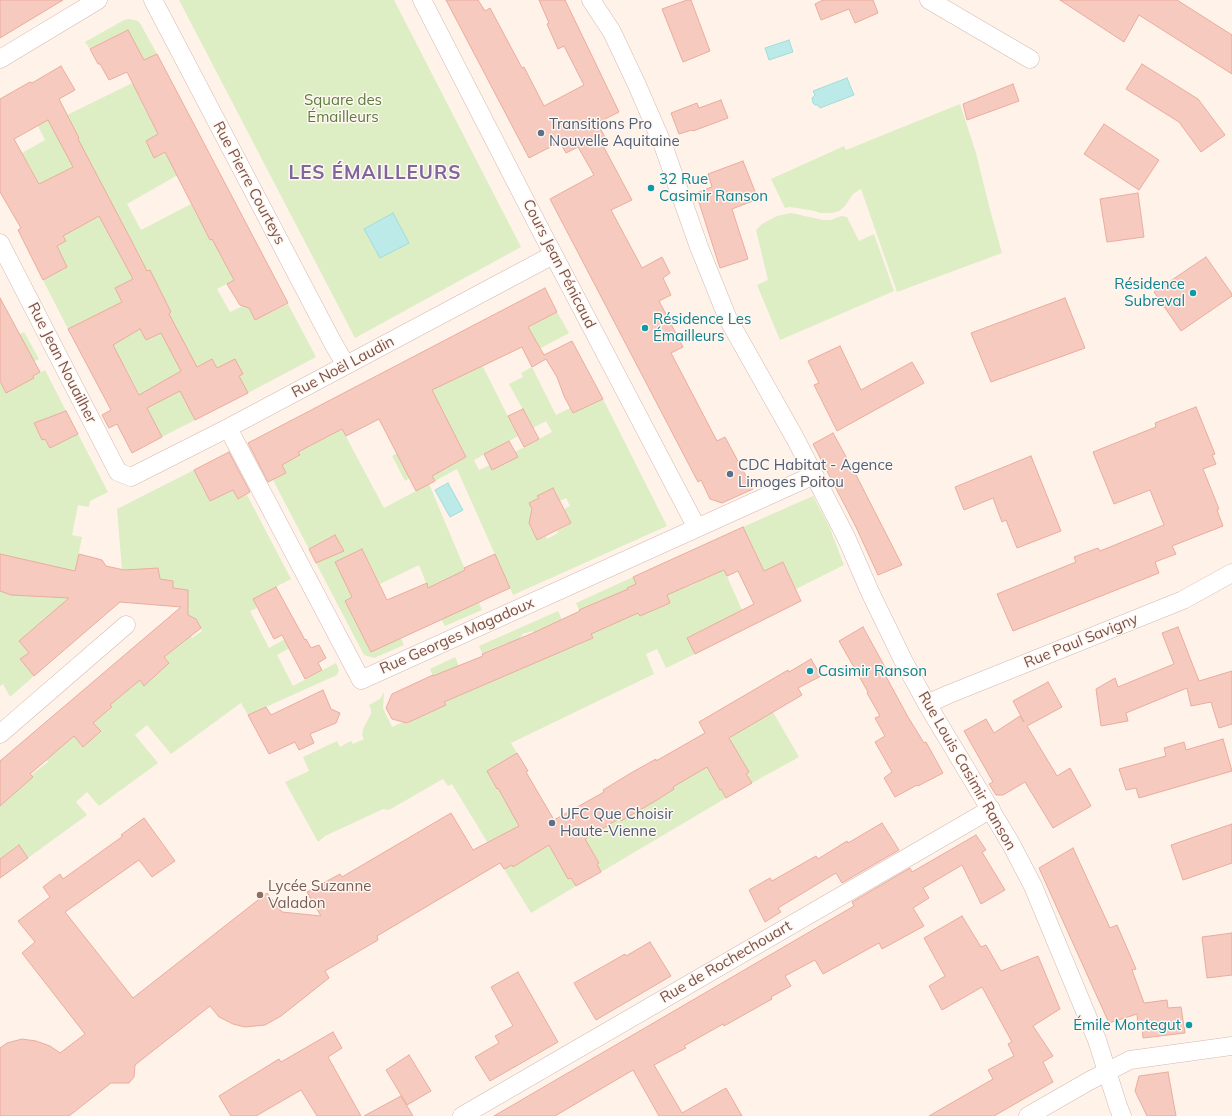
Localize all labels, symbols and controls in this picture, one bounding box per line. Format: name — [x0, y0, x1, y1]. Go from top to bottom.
park label: Square des Émailleurs — [304, 91, 382, 126]
place label: Transitions Pro Nouvelle Aquitaine — [549, 115, 680, 150]
street label: Rue Pierre Courteys — [209, 118, 289, 248]
marker: Transitions Pro Nouvelle Aquitaine — [536, 128, 546, 138]
district label: LES ÉMAILLEURS — [289, 162, 461, 184]
place label: 32 Rue Casimir Ranson — [659, 170, 768, 205]
marker: 32 Rue Casimir Ranson — [646, 183, 656, 193]
street label: Cours Jean Pénicaud — [519, 196, 599, 332]
place label: Résidence Subreval — [1114, 275, 1185, 310]
marker: Résidence Subreval — [1188, 288, 1198, 298]
street label: Rue Jean Nouailher — [24, 300, 100, 426]
place label: Résidence Les Émailleurs — [653, 310, 751, 345]
marker: Résidence Les Émailleurs — [640, 323, 650, 333]
street label: Rue Noël Laudin — [289, 332, 397, 402]
place label: CDC Habitat - Agence Limoges Poitou — [738, 456, 893, 491]
marker: CDC Habitat - Agence Limoges Poitou — [725, 469, 735, 479]
street label: Rue Georges Magadoux — [377, 594, 537, 678]
street label: Rue Paul Savigny — [1021, 610, 1141, 672]
place label: Casimir Ranson — [818, 662, 927, 680]
marker: Casimir Ranson — [805, 666, 815, 676]
street label: Rue Louis Casimir Ranson — [914, 688, 1020, 854]
place label: UFC Que Choisir Haute-Vienne — [560, 805, 673, 840]
marker: UFC Que Choisir Haute-Vienne — [547, 818, 557, 828]
place label: Lycée Suzanne Valadon — [268, 877, 371, 912]
marker: Lycée Suzanne Valadon — [255, 890, 265, 900]
street label: Rue de Rochechouart — [657, 917, 795, 1007]
place label: Émile Montegut — [1073, 1016, 1181, 1034]
marker: Émile Montegut — [1184, 1020, 1194, 1030]

